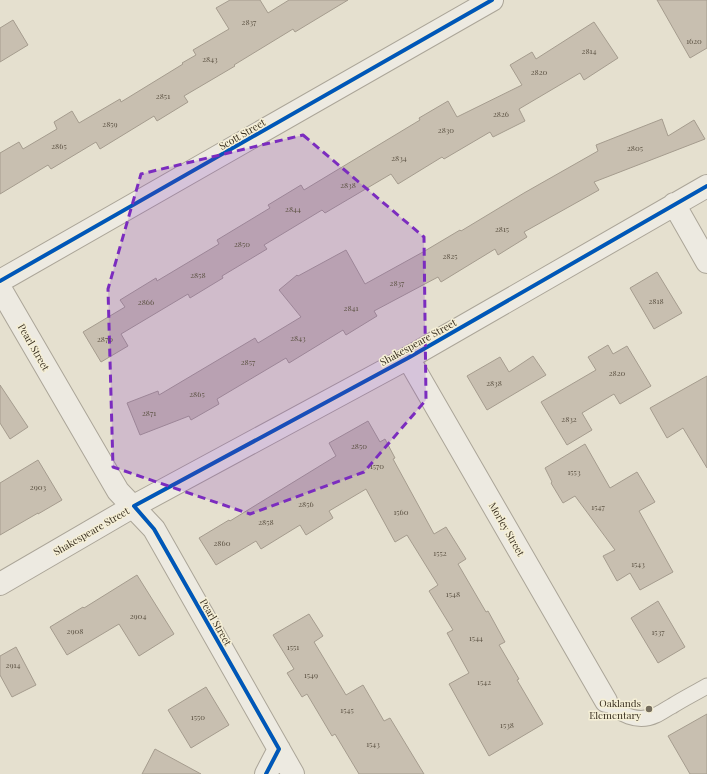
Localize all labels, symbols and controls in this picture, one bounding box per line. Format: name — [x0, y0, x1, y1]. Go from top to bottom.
house number: 2837 — [242, 16, 257, 27]
house number: 1620 — [686, 35, 702, 46]
house number: 2814 — [582, 45, 596, 56]
house number: 2843 — [202, 53, 218, 64]
house number: 2820 — [531, 66, 548, 77]
house number: 2851 — [156, 90, 170, 101]
house number: 2826 — [493, 108, 509, 119]
street label: Scott Street — [216, 115, 268, 153]
house number: 2859 — [102, 118, 118, 129]
house number: 2830 — [438, 124, 454, 135]
house number: 2865 — [51, 140, 67, 151]
house number: 2805 — [627, 142, 643, 153]
house number: 2834 — [391, 152, 407, 163]
house number: 2838 — [340, 179, 356, 190]
house number: 2844 — [285, 203, 301, 214]
house number: 2815 — [495, 223, 509, 234]
house number: 2850 — [234, 238, 250, 249]
house number: 2825 — [442, 250, 458, 261]
house number: 2858 — [190, 269, 206, 280]
house number: 2837 — [390, 277, 405, 288]
house number: 2818 — [648, 295, 664, 306]
house number: 2866 — [138, 296, 154, 307]
house number: 2841 — [344, 302, 358, 313]
street label: Shakespeare Street — [377, 315, 459, 369]
street label: Pearl Street — [15, 321, 53, 374]
house number: 2843 — [290, 332, 306, 343]
house number: 2870 — [97, 333, 113, 344]
house number: 2857 — [241, 356, 256, 367]
house number: 2820 — [609, 367, 626, 378]
house number: 2838 — [486, 377, 502, 388]
house number: 2865 — [189, 388, 205, 399]
house number: 2871 — [142, 407, 156, 418]
house number: 2832 — [561, 413, 577, 424]
house number: 2850 — [351, 440, 367, 451]
house number: 1570 — [370, 460, 384, 471]
house number: 1553 — [567, 466, 581, 477]
house number: 2903 — [30, 481, 47, 492]
house number: 2856 — [298, 498, 314, 509]
street label: Morley Street — [486, 499, 528, 559]
house number: 1547 — [591, 501, 605, 512]
street label: Shakespeare Street — [50, 503, 132, 558]
house number: 1560 — [393, 506, 409, 517]
house number: 2858 — [258, 516, 274, 527]
house number: 2860 — [214, 537, 231, 548]
house number: 1552 — [433, 547, 447, 558]
house number: 1543 — [631, 558, 645, 569]
house number: 1548 — [446, 588, 460, 599]
street label: Pearl Street — [197, 596, 235, 649]
house number: 2904 — [130, 610, 146, 621]
house number: 2908 — [67, 625, 83, 636]
house number: 1537 — [651, 626, 665, 637]
house number: 1544 — [469, 632, 483, 643]
house number: 1551 — [287, 641, 299, 652]
house number: 2914 — [6, 659, 20, 670]
house number: 1549 — [304, 669, 318, 680]
house number: 1542 — [477, 676, 491, 687]
place label: Oaklands Elementary — [589, 696, 641, 722]
house number: 1545 — [340, 704, 354, 715]
marker: Oaklands Elementary — [644, 704, 654, 714]
house number: 1550 — [191, 711, 205, 722]
house number: 1538 — [500, 719, 514, 730]
house number: 1543 — [366, 738, 380, 749]

